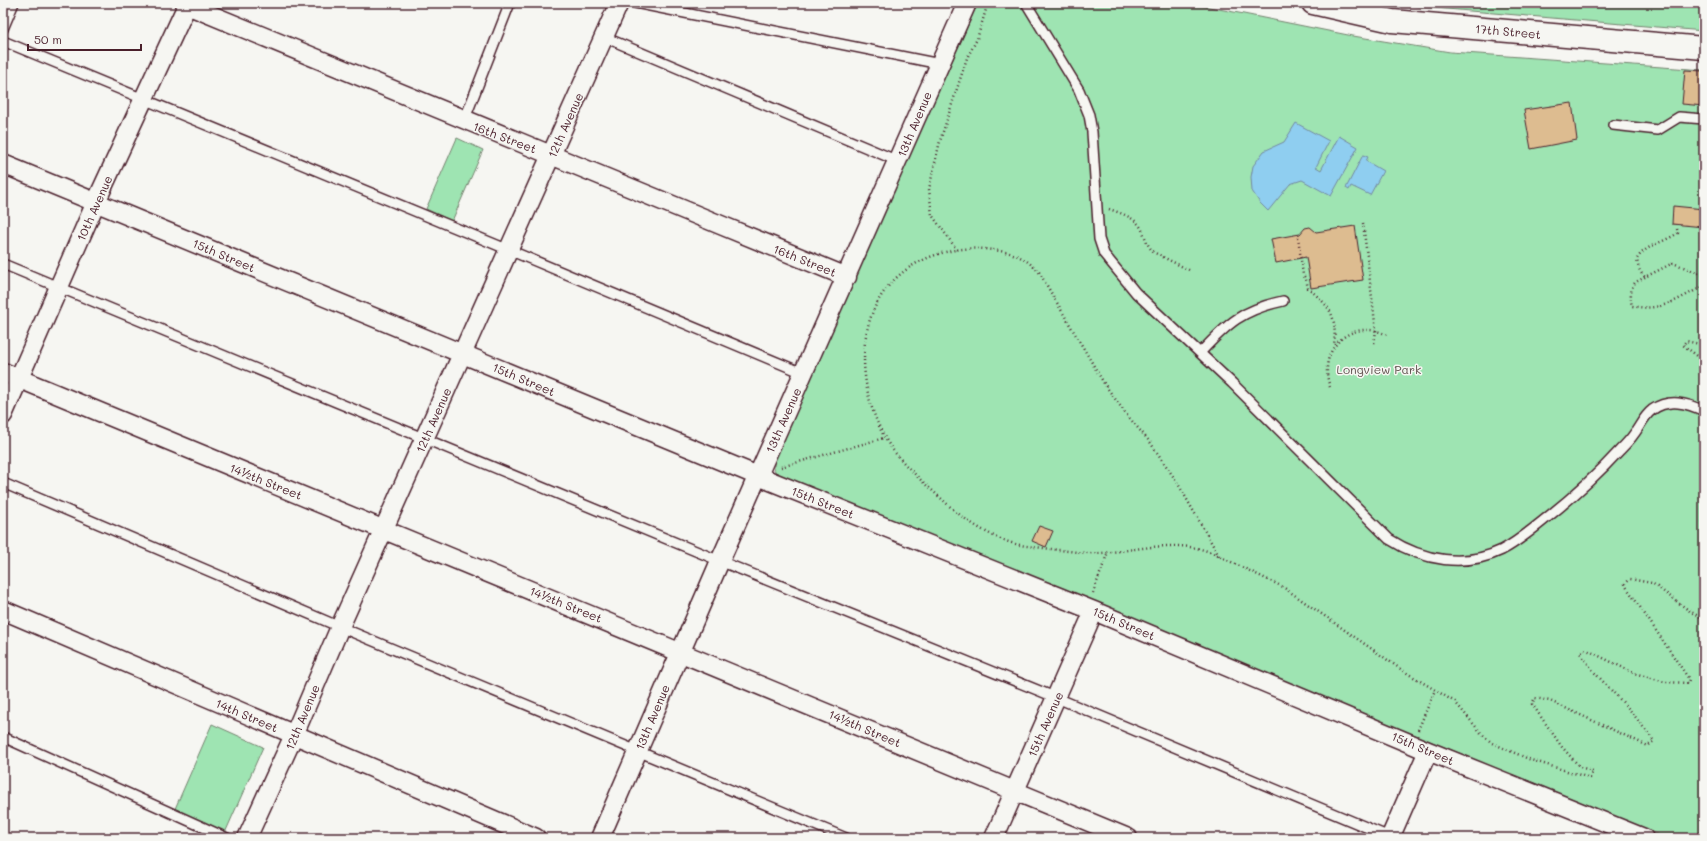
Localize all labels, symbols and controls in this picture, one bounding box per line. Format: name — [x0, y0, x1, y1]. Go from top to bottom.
street label: 17th Street — [1474, 20, 1542, 42]
scale bar — [28, 26, 141, 52]
text: 50 m — [34, 31, 62, 47]
street label: 13th Avenue — [893, 89, 935, 159]
street label: 12th Avenue — [544, 90, 586, 160]
street label: 16th Street — [471, 118, 539, 156]
street label: 10th Avenue — [72, 173, 116, 243]
street label: 15th Street — [190, 235, 258, 275]
street label: 16th Street — [771, 240, 839, 280]
street label: 15th Street — [490, 359, 558, 399]
park label: Longview Park — [1337, 361, 1421, 377]
street label: 12th Avenue — [412, 385, 454, 455]
street label: 13th Avenue — [761, 385, 805, 455]
street label: 14½th Street — [227, 459, 305, 503]
street label: 15th Street — [789, 482, 857, 522]
street label: 14½th Street — [527, 582, 605, 626]
street label: 15th Street — [1090, 603, 1158, 643]
street label: 12th Avenue — [281, 682, 323, 752]
street label: 13th Avenue — [631, 682, 673, 752]
street label: 15th Avenue — [1024, 689, 1066, 759]
street label: 14th Street — [213, 695, 281, 735]
street label: 14½th Street — [826, 706, 904, 750]
street label: 15th Street — [1389, 728, 1457, 768]

